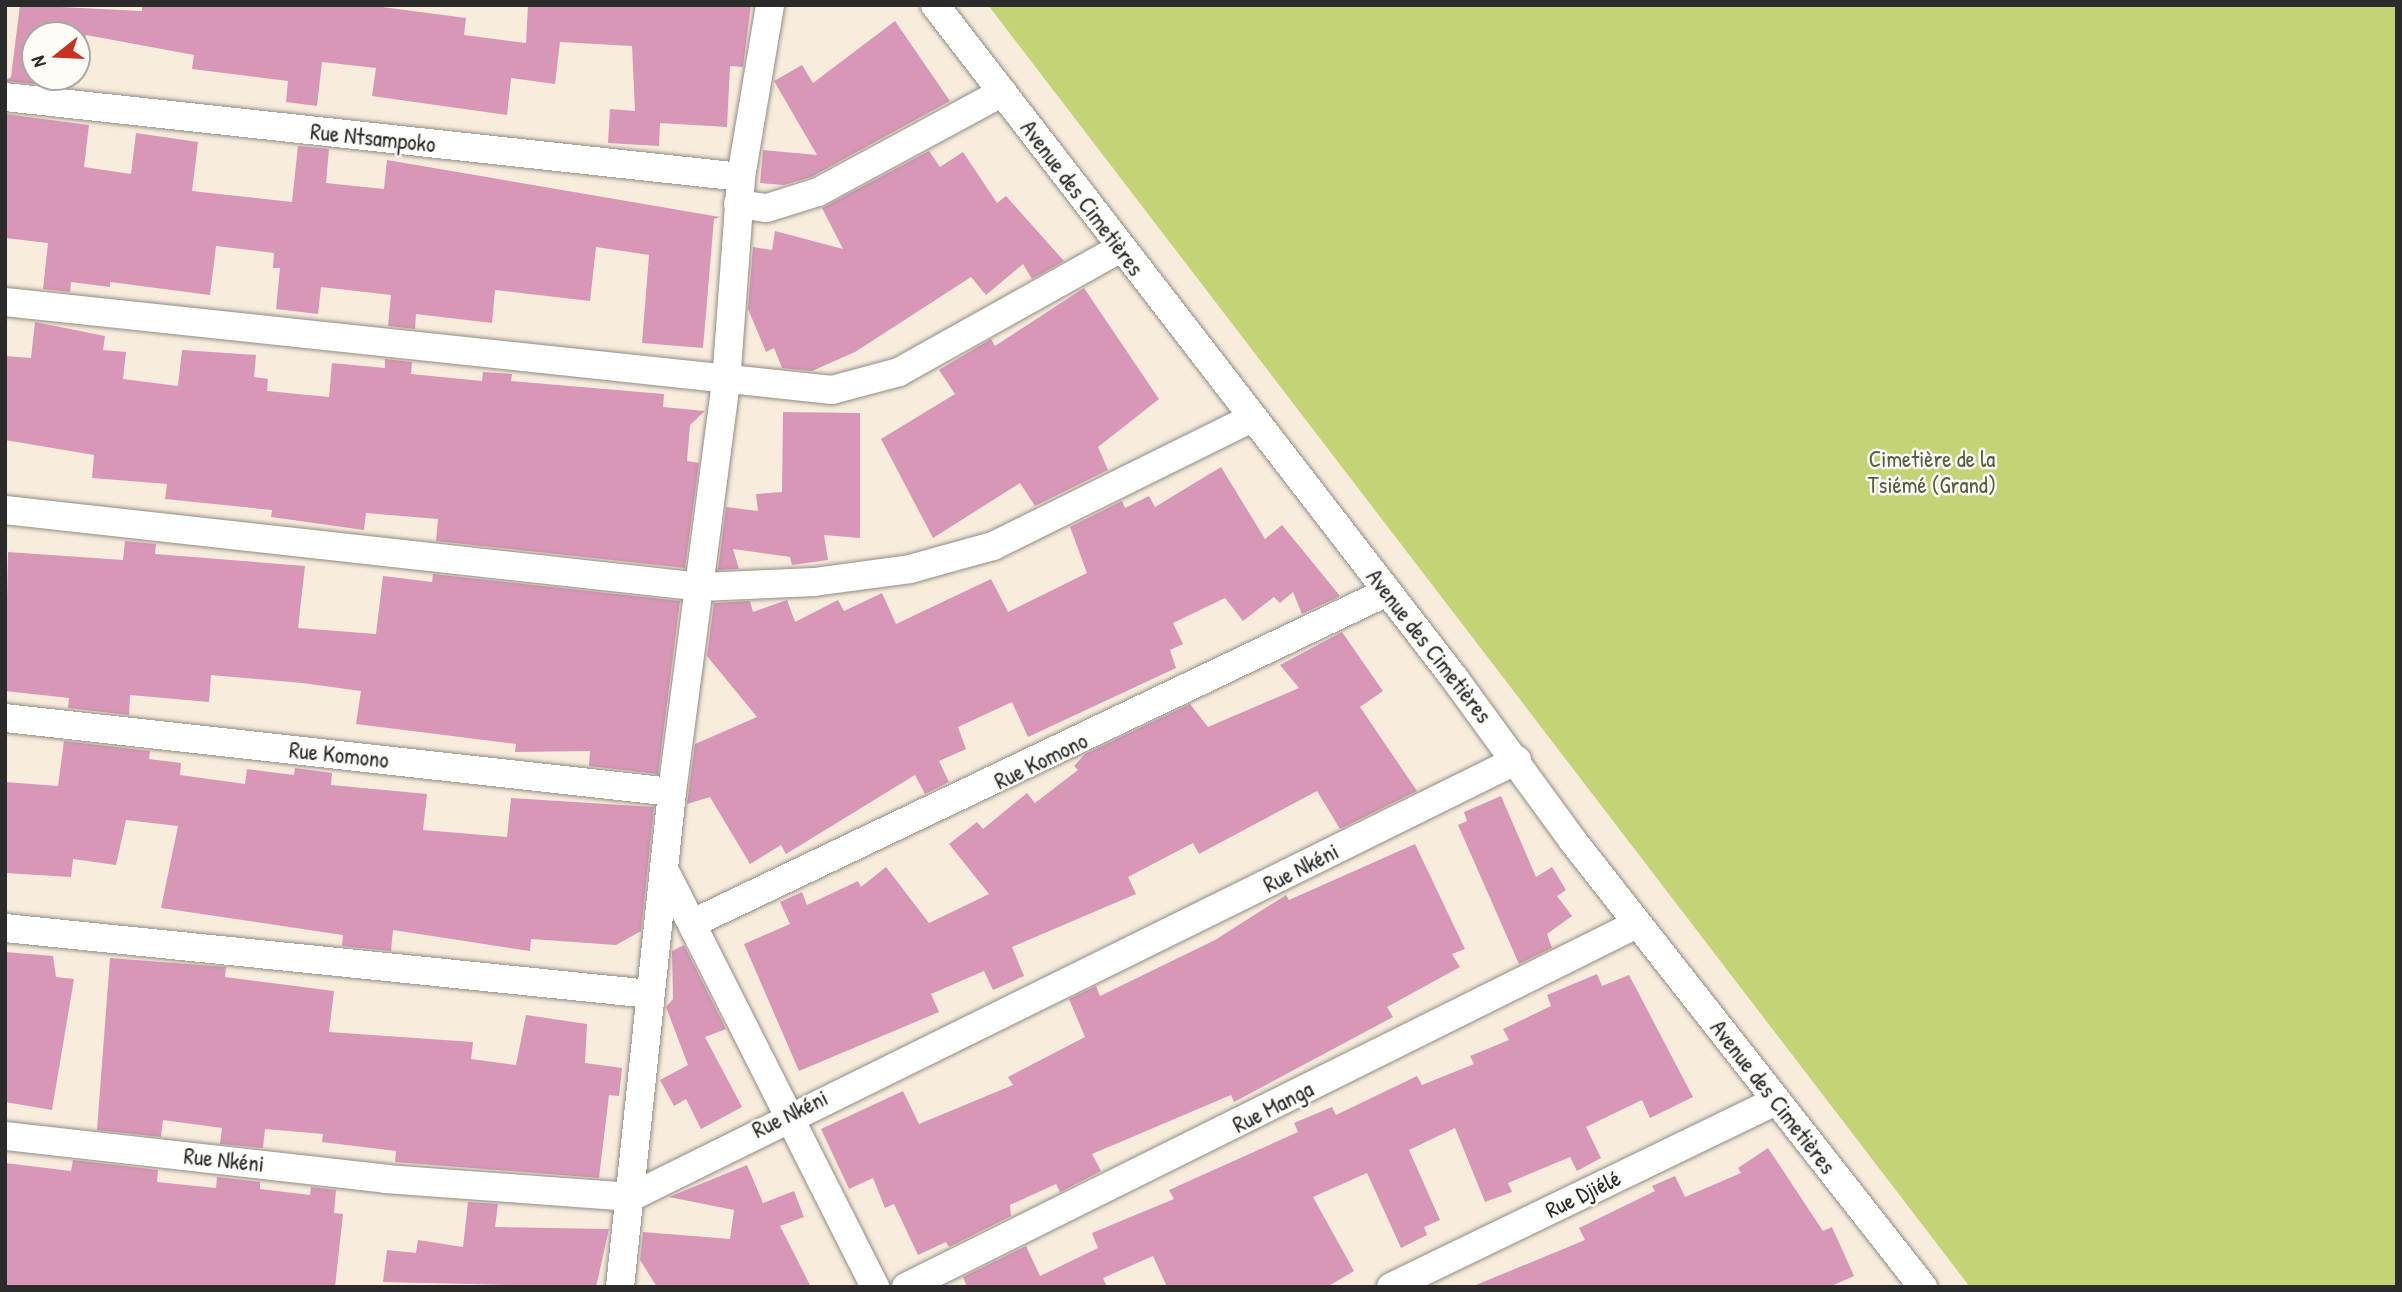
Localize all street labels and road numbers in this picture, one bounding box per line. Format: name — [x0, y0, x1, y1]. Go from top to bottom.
street label: Avenue des Cimetières — [1015, 115, 1149, 281]
street label: Rue Ntsampoko — [309, 118, 437, 158]
street label: Avenue des Cimetières — [1360, 564, 1498, 728]
street label: Rue Komono — [990, 727, 1092, 795]
street label: Rue Komono — [288, 736, 390, 774]
street label: Rue Nkéni — [1259, 837, 1343, 899]
street label: Avenue des Cimetières — [1704, 1015, 1842, 1179]
street label: Rue Manga — [1228, 1075, 1318, 1139]
street label: Rue Nkéni — [748, 1084, 832, 1144]
street label: Rue Nkéni — [182, 1142, 266, 1178]
street label: Rue Djiélé — [1541, 1164, 1625, 1224]

